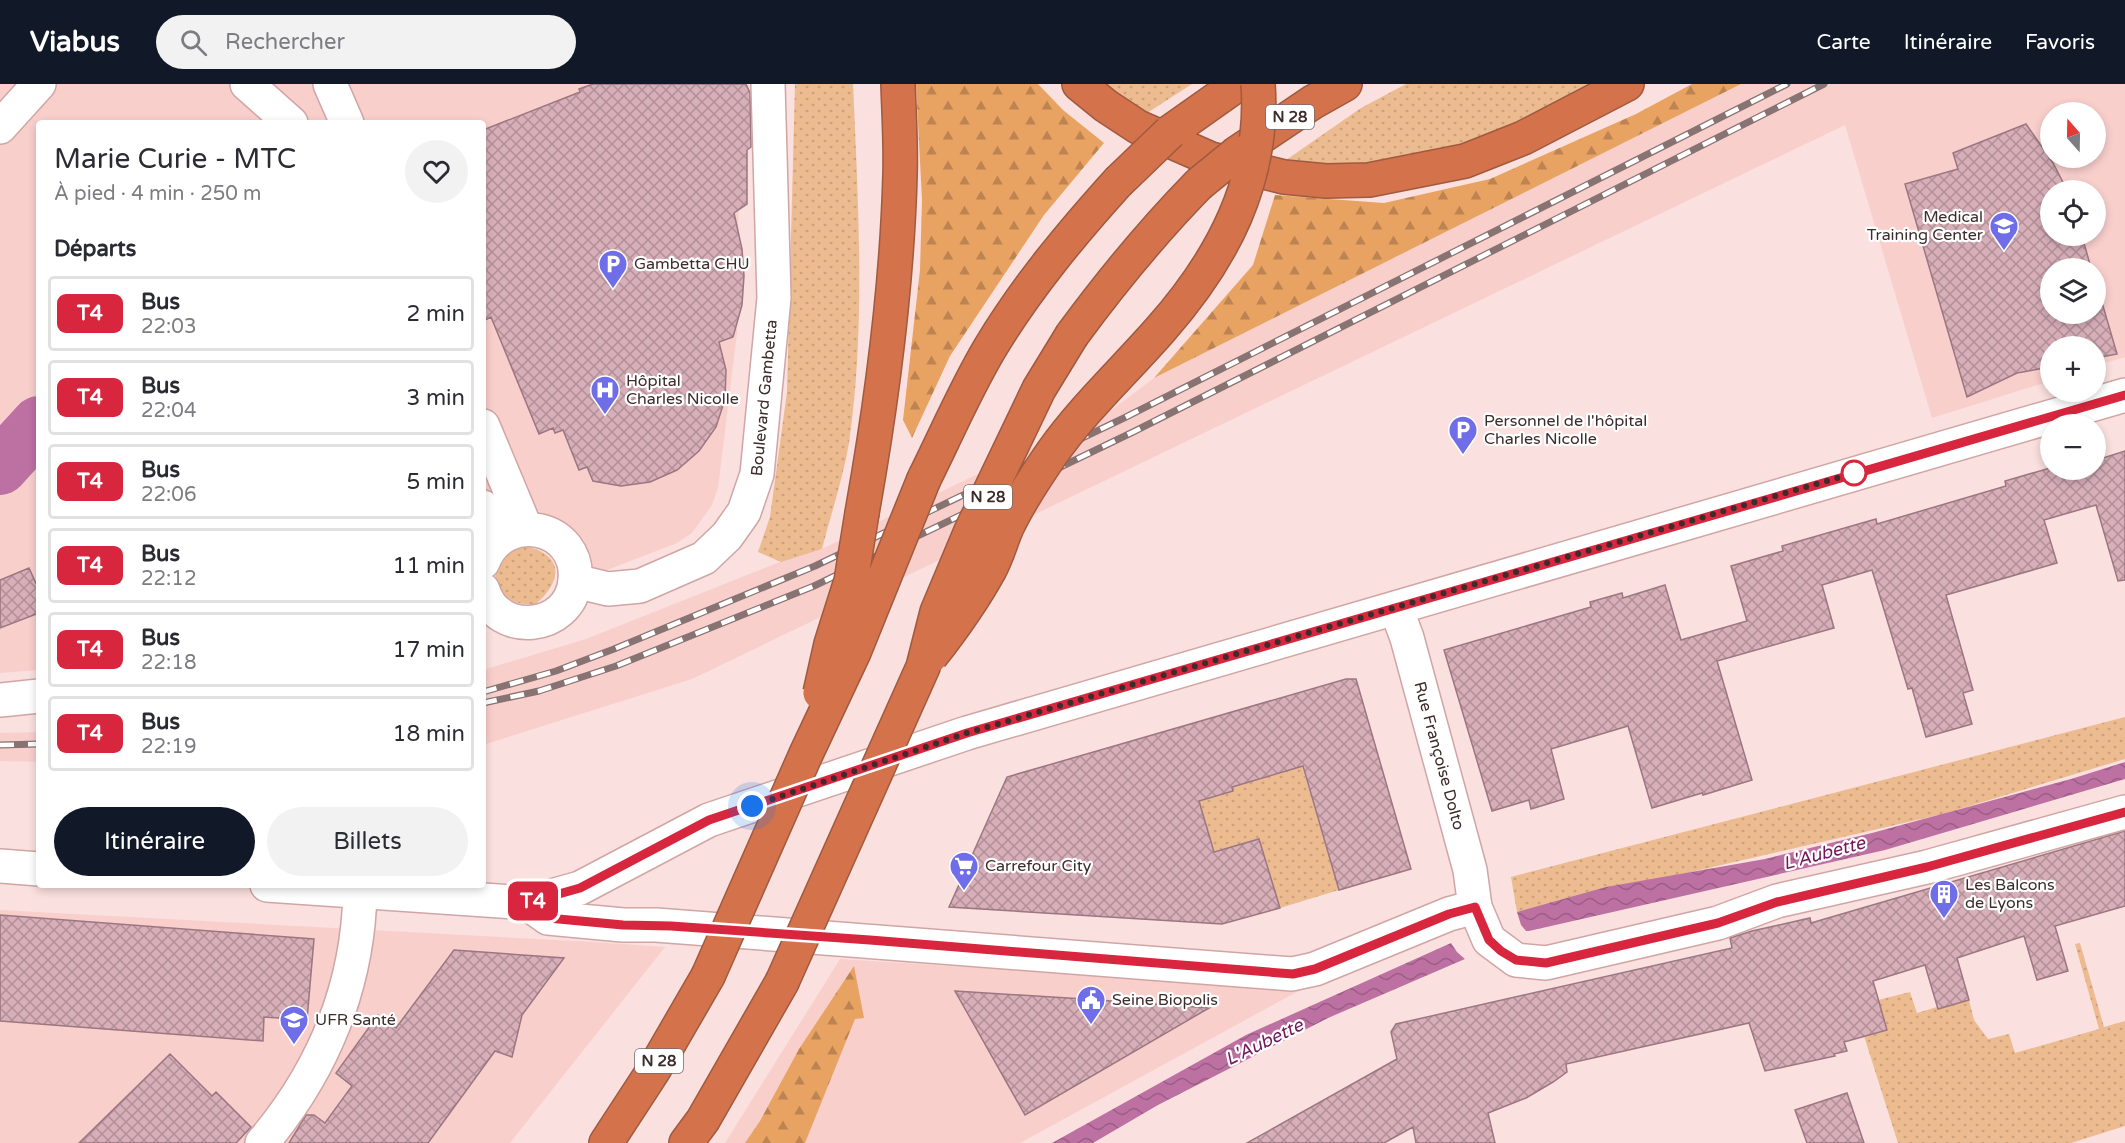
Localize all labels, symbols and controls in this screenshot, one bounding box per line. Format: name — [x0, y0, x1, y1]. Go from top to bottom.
search box — [156, 15, 576, 69]
text: Viabus — [30, 25, 120, 59]
icon: search — [177, 26, 210, 59]
text: Rechercher — [225, 29, 345, 55]
text: Carte — [1817, 30, 1871, 55]
text: Itinéraire — [1904, 30, 1992, 55]
text: Favoris — [2025, 30, 2095, 55]
north arrow — [2040, 102, 2106, 168]
map controls — [2040, 102, 2106, 480]
road number: N 28 — [1266, 105, 1314, 129]
button: heart — [405, 140, 468, 203]
text: Marie Curie - MTC — [54, 142, 296, 176]
button: locate — [2040, 180, 2106, 246]
text: À pied · 4 min · 250 m — [54, 182, 261, 206]
place label: Medical Training Center — [1867, 207, 1984, 245]
school or university icon: Medical Training Center — [1988, 210, 2020, 252]
text: Départs — [54, 236, 136, 262]
parking icon: Gambetta CHU — [597, 248, 629, 290]
place label: Gambetta CHU — [634, 254, 750, 274]
button: layers — [2040, 258, 2106, 324]
text: Bus — [141, 289, 180, 315]
text: T4 — [77, 301, 103, 326]
text: 2 min — [406, 301, 465, 327]
text: 22:03 — [141, 315, 196, 339]
street label: Boulevard Gambetta — [747, 318, 782, 477]
button: + — [2040, 336, 2106, 402]
place label: Hôpital Charles Nicolle — [626, 371, 739, 409]
text: Bus — [141, 373, 180, 399]
hospital icon: Hôpital Charles Nicolle — [589, 374, 621, 416]
text: T4 — [77, 385, 103, 410]
text: 3 min — [406, 385, 465, 411]
text: 22:04 — [141, 399, 196, 423]
place label: Personnel de l'hôpital Charles Nicolle — [1484, 411, 1647, 449]
parking icon: Personnel de l'hôpital Charles Nicolle — [1447, 414, 1479, 456]
button: − — [2040, 414, 2106, 480]
text: Bus — [141, 457, 180, 483]
unlabelled marker — [1841, 460, 1867, 486]
text: T4 — [77, 469, 103, 494]
text: 5 min — [406, 469, 465, 495]
text: 22:06 — [141, 483, 196, 507]
road number: N 28 — [964, 485, 1012, 509]
text: Bus — [141, 541, 180, 567]
text: T4 — [77, 553, 103, 578]
text: 11 min — [393, 553, 465, 579]
text: 22:12 — [141, 567, 196, 591]
text: Bus — [141, 625, 180, 651]
text: T4 — [77, 637, 103, 662]
text: 17 min — [393, 637, 465, 663]
text: 22:18 — [141, 651, 196, 675]
street label: Rue Françoise Dolto — [1409, 679, 1469, 832]
text: Bus — [141, 709, 180, 735]
text: T4 — [77, 721, 103, 746]
text: 18 min — [393, 721, 465, 747]
text: 22:19 — [141, 735, 196, 759]
your location — [737, 791, 767, 821]
button: Itinéraire — [54, 807, 255, 876]
button: Billets — [267, 807, 468, 876]
water label: L'Aubette — [1781, 831, 1868, 874]
supermarket icon: Carrefour City — [948, 850, 980, 892]
place label: Carrefour City — [985, 856, 1092, 876]
place label: Les Balcons de Lyons — [1965, 875, 2055, 913]
building icon: Les Balcons de Lyons — [1928, 878, 1960, 920]
line badge: T4 — [506, 882, 560, 920]
text: T4 — [520, 889, 546, 914]
public building icon: Seine Biopolis — [1075, 984, 1107, 1026]
place label: Seine Biopolis — [1112, 990, 1218, 1010]
school or university icon: UFR Santé — [278, 1004, 310, 1046]
place label: UFR Santé — [315, 1010, 396, 1030]
water label: L'Aubette — [1221, 1013, 1307, 1070]
road number: N 28 — [635, 1049, 683, 1073]

